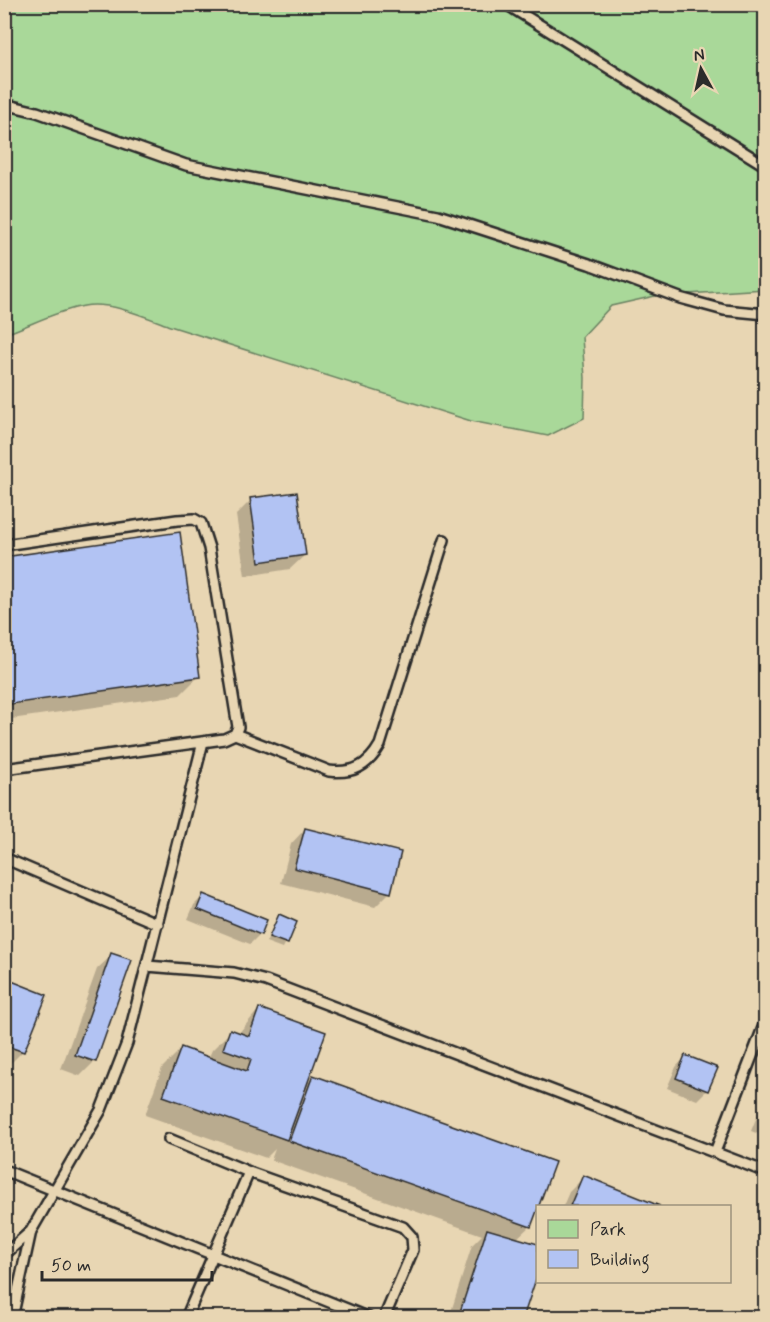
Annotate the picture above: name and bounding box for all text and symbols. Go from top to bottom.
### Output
north arrow [671,39,731,99]
text: N [692,44,706,67]
legend [536,1205,731,1283]
text: Park [590,1218,626,1242]
scale bar [42,1244,212,1282]
text: Building [590,1248,650,1274]
text: 50 m [51,1254,91,1278]

